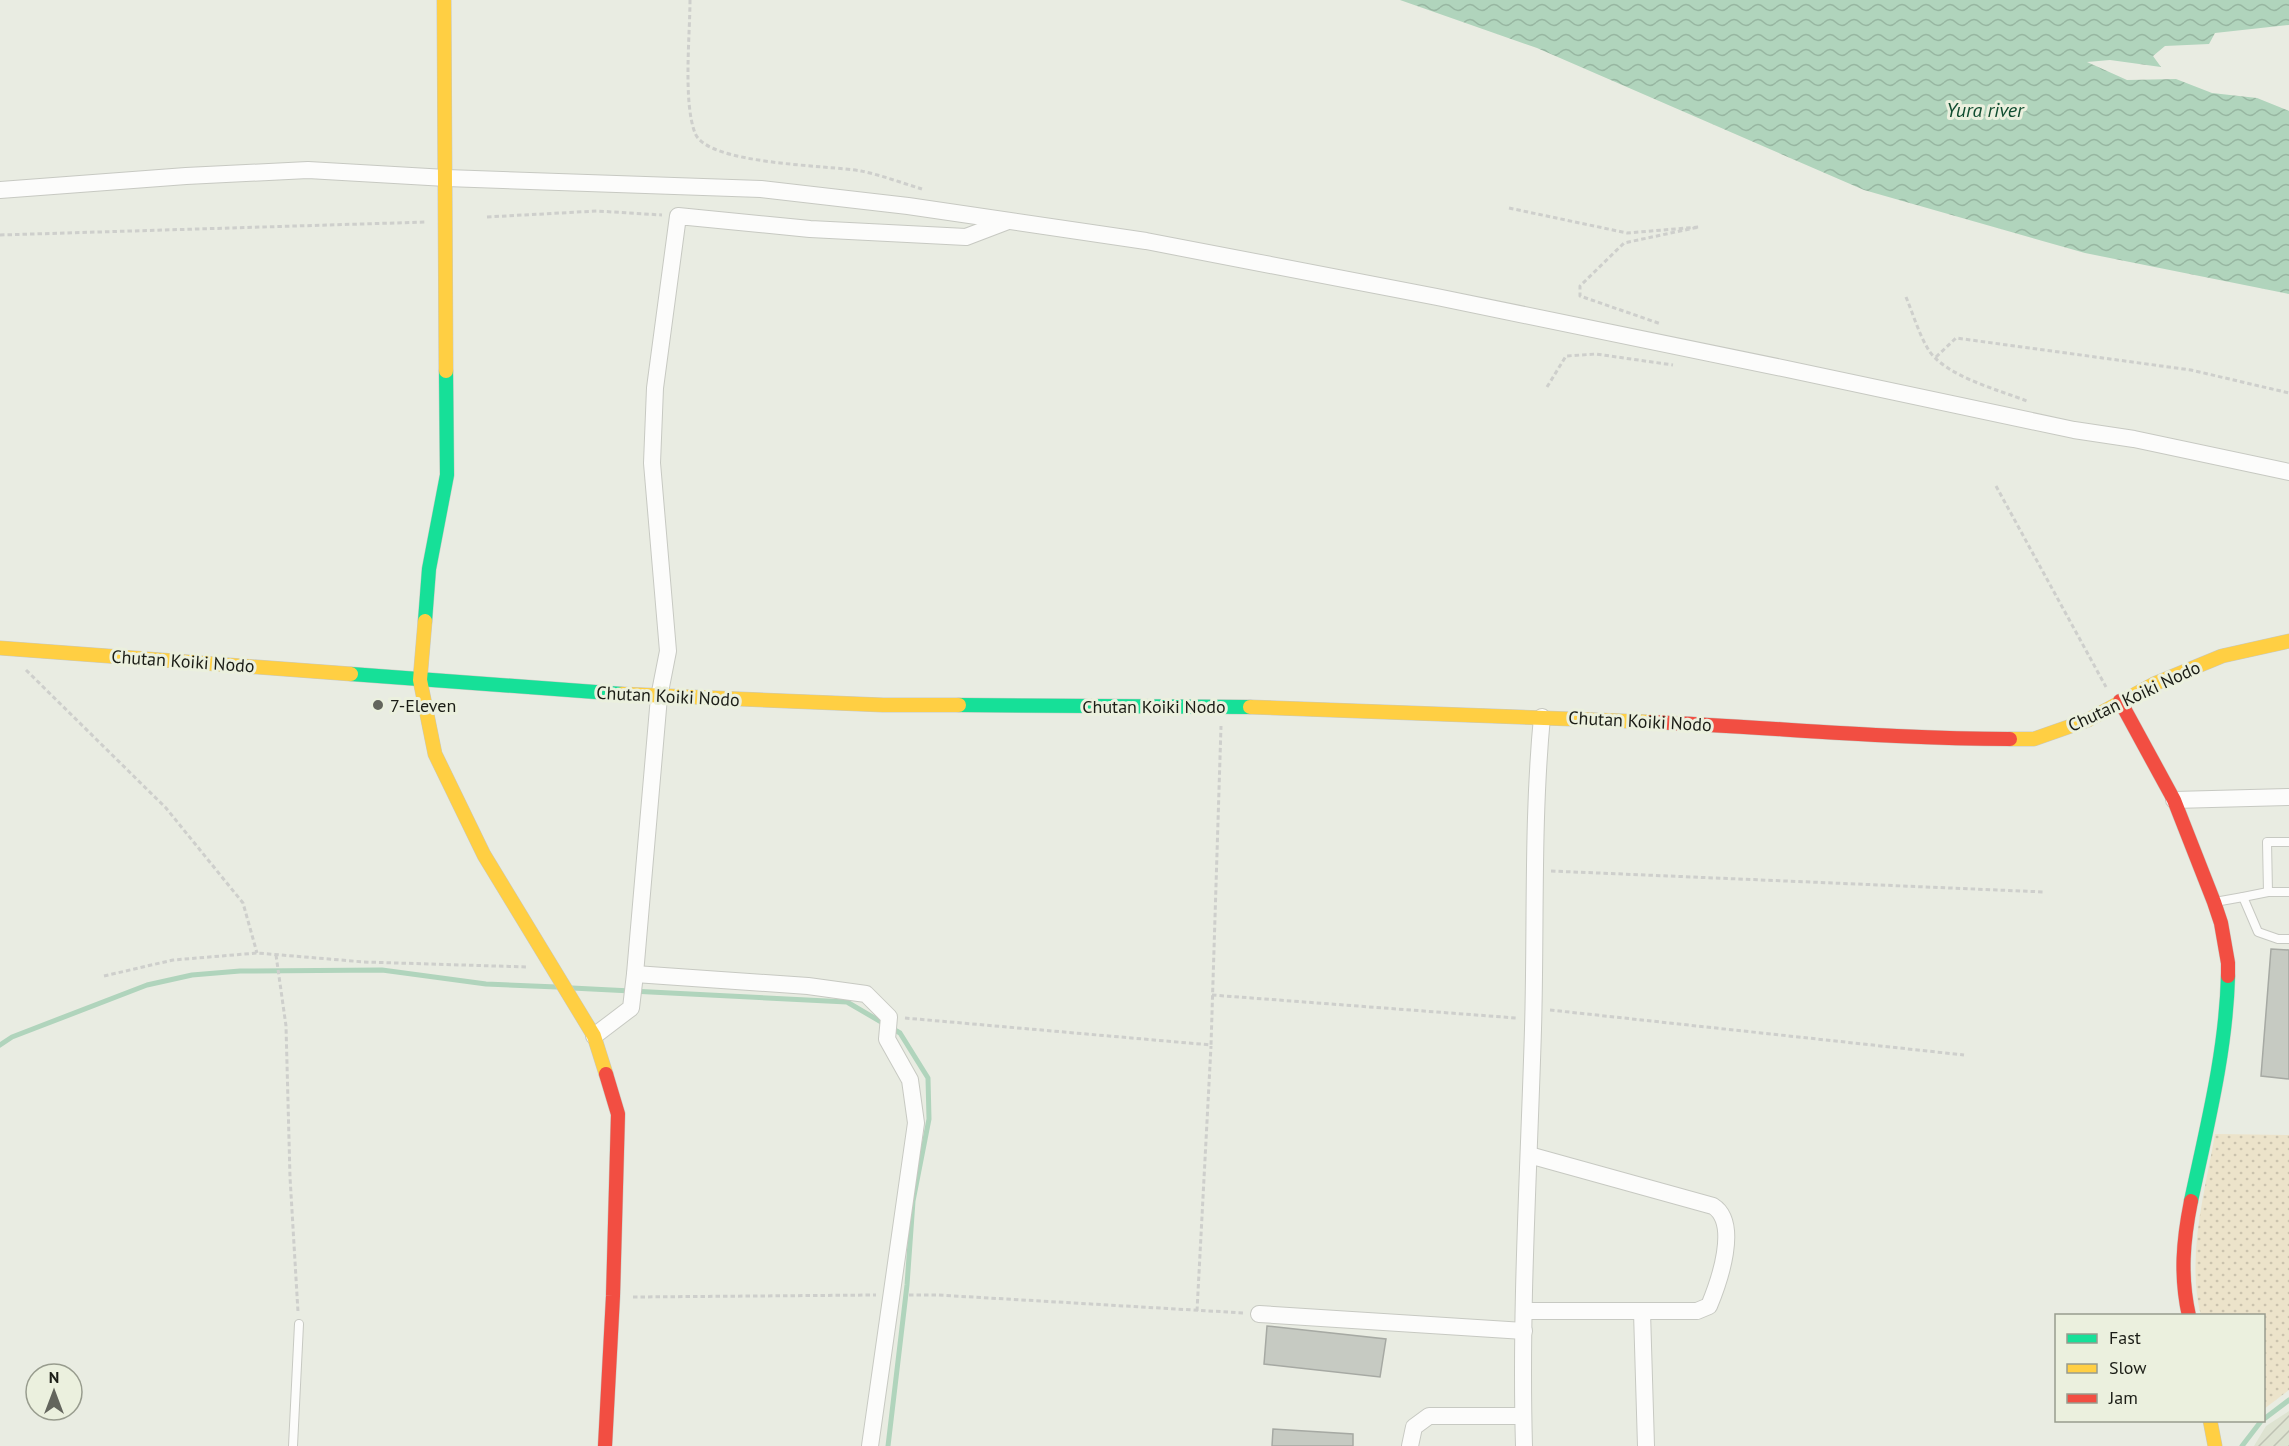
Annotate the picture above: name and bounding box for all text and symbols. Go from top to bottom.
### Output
water label: Yura river [1946,97,2025,123]
street label: Chutan Koiki Nodo [111,645,255,677]
street label: Chutan Koiki Nodo [2064,655,2204,737]
street label: Chutan Koiki Nodo [596,681,740,711]
place label: 7-Eleven [390,694,456,717]
street label: Chutan Koiki Nodo [1082,695,1226,718]
marker: 7-Eleven [371,698,385,712]
street label: Chutan Koiki Nodo [1568,706,1712,736]
legend [2055,1314,2265,1422]
text: Fast [2109,1326,2141,1349]
text: Slow [2109,1356,2147,1379]
north arrow [24,1362,84,1422]
text: N [49,1367,59,1387]
text: Jam [2108,1386,2138,1409]

